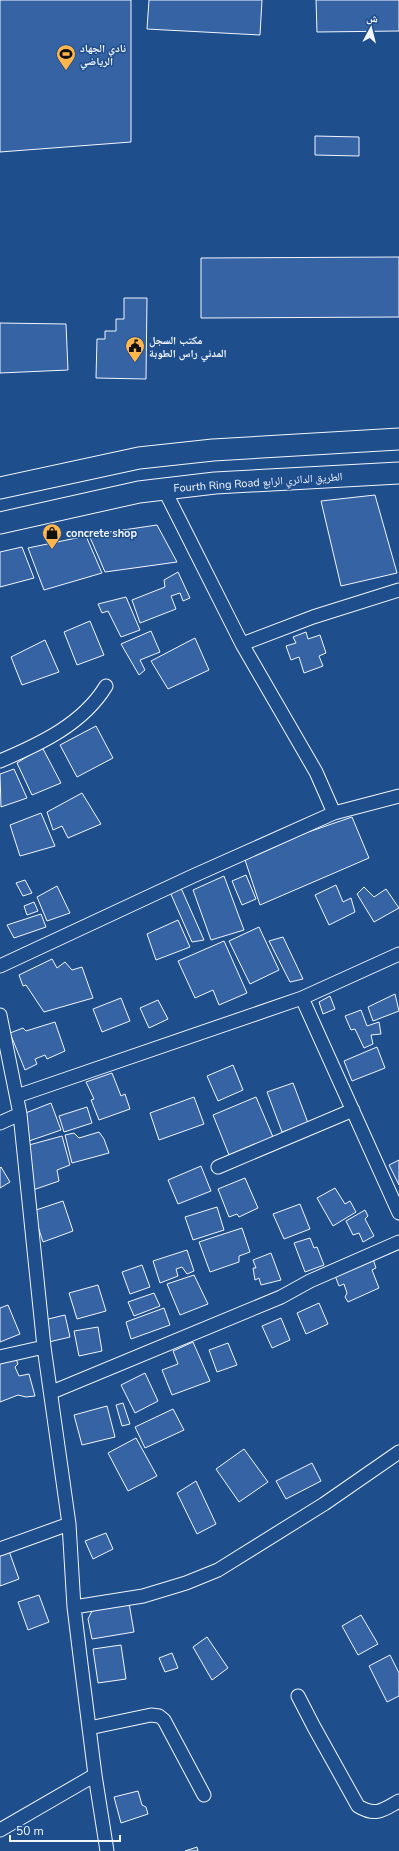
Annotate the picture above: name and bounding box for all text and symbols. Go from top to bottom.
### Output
north arrow [351,8,391,48]
text: ش [365,10,379,27]
place label: نادي الجهاد الرياضي [80,41,126,70]
sports icon: نادي الجهاد الرياضي [55,43,77,71]
place label: مكتب السجل المدني راس الطوبة [149,333,227,362]
public building icon: مكتب السجل المدني راس الطوبة [124,335,146,363]
street label: Fourth Ring Road الطريق الدائري الرابع [173,469,343,497]
shop icon: concrete shop [41,522,63,550]
place label: concrete shop [66,526,137,541]
scale bar [10,1817,120,1843]
text: 50 m [16,1823,44,1839]

